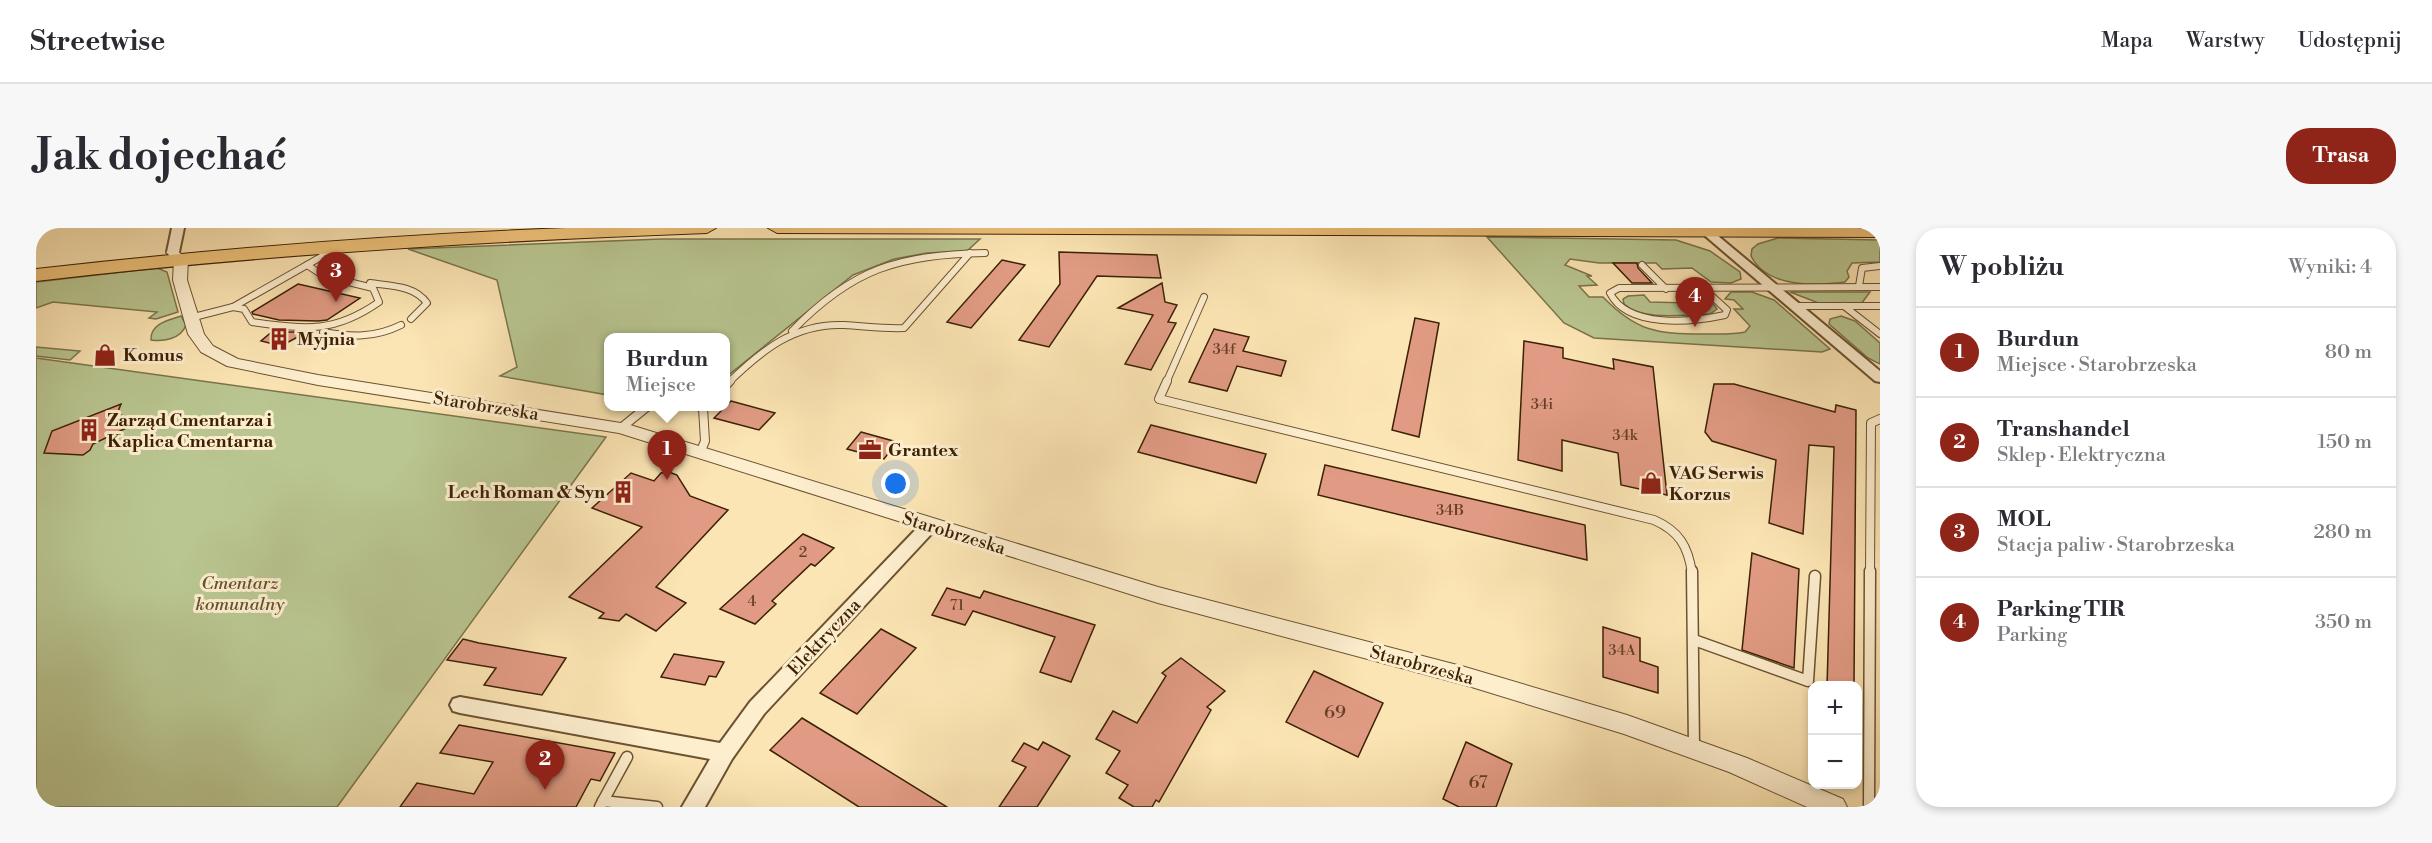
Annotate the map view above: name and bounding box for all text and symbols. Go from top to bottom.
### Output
text: Streetwise [30,24,165,59]
text: Mapa [2101,28,2153,54]
text: Warstwy [2186,28,2265,54]
text: Udostępnij [2298,28,2402,54]
button: Trasa [2286,128,2396,184]
text: Jak dojechać [36,130,287,183]
text: W pobliżu [1940,251,2064,283]
pin: 3 [316,253,356,302]
text: Wyniki: 4 [2288,255,2372,280]
pin: 4 [1676,278,1714,327]
building icon: Myjnia [266,326,292,352]
text: Burdun [1997,326,2079,353]
place label: Myjnia [297,328,355,351]
popup [604,333,730,411]
house number: 34f [1213,340,1236,359]
text: 1 [1955,340,1964,365]
text: 80 m [2325,340,2372,365]
shop icon: Komus [92,342,118,368]
place label: Komus [123,344,183,367]
text: Burdun [626,346,708,373]
text: Miejsce · Starobrzeska [1997,353,2197,378]
text: Miejsce [626,373,696,398]
street label: Starobrzeska [432,387,541,426]
house number: 34i [1531,395,1553,414]
place label: Zarząd Cmentarza i Kaplica Cmentarna [107,409,273,453]
text: Transhandel [1997,416,2130,443]
building icon: Zarząd Cmentarza i Kaplica Cmentarna [76,417,102,443]
house number: 34k [1612,426,1639,445]
pin: 1 [648,430,686,480]
text: 2 [1953,430,1966,455]
text: 150 m [2317,430,2372,455]
office icon: Grantex [857,437,883,463]
place label: Grantex [888,439,959,462]
text: Sklep · Elektryczna [1997,443,2166,468]
place label: VAG Serwis Korzus [1668,462,1764,506]
your location [881,469,910,498]
shop icon: VAG Serwis Korzus [1638,470,1664,496]
building icon: Lech Roman & Syn [610,479,636,505]
place label: Lech Roman & Syn [448,481,605,504]
house number: 34B [1436,501,1464,520]
text: MOL [1997,506,2050,533]
street label: Starobrzeska [900,507,1009,560]
text: 3 [1953,520,1966,545]
text: 280 m [2313,520,2372,545]
text: Stacja paliw · Starobrzeska [1997,533,2235,558]
house number: 2 [799,543,807,562]
park label: Cmentarz komunalny [196,572,285,616]
house number: 4 [748,592,757,611]
street label: Elektryczna [783,593,866,681]
house number: 71 [950,596,965,615]
text: Parking TIR [1997,596,2125,623]
text: 4 [1953,610,1966,635]
text: 350 m [2315,610,2372,635]
text: Parking [1997,623,2067,648]
street label: Starobrzeska [1367,641,1477,691]
house number: 34A [1608,641,1637,660]
map controls [1808,681,1862,789]
button: + [1808,681,1862,735]
house number: 69 [1324,701,1346,724]
button: − [1808,735,1862,789]
pin: 2 [526,740,564,790]
house number: 67 [1468,771,1488,794]

